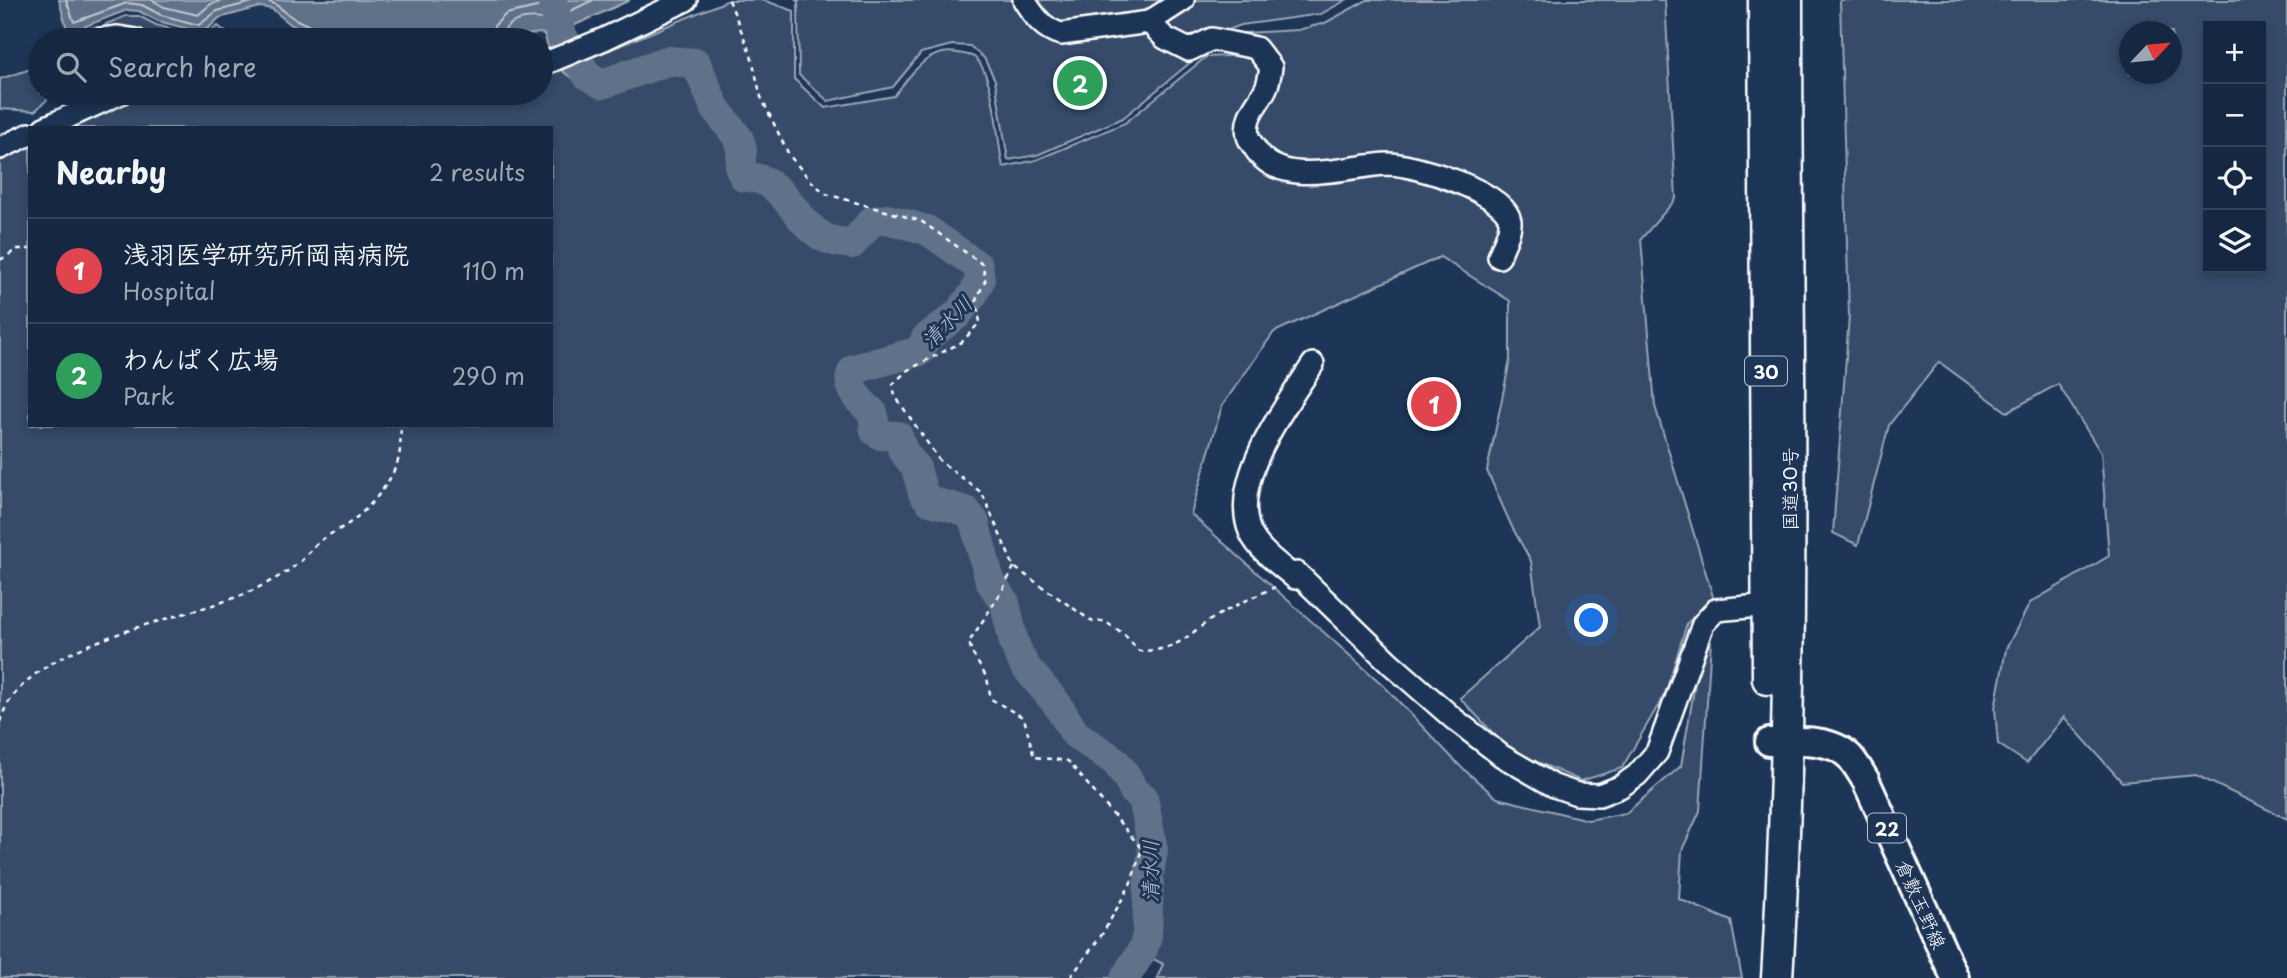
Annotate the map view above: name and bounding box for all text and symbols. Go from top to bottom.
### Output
north arrow [2119,21,2182,84]
map controls [2203,21,2266,273]
button: + [2203,21,2266,84]
search box [28,28,553,105]
text: Search here [108,47,257,86]
icon: search [52,48,90,86]
pin: 2 [1057,57,1103,109]
button: − [2203,84,2266,147]
button: locate [2203,147,2266,210]
text: Nearby [56,149,166,194]
text: 2 results [429,154,525,189]
button: layers [2203,210,2266,273]
text: 浅羽医学研究所岡南病院 [123,234,409,273]
text: 1 [74,253,85,288]
text: 110 m [463,253,525,288]
text: Hospital [123,273,215,308]
water label: 清水川 [913,287,979,355]
text: わんぱく広場 [123,339,279,378]
road number: 30 [1745,356,1787,386]
text: 2 [71,358,87,393]
text: 290 m [452,358,525,393]
text: Park [123,378,174,413]
pin: 1 [1411,378,1457,430]
street label: 国道30号 [1775,447,1803,531]
your location [1574,603,1608,637]
road number: 22 [1868,814,1906,842]
water label: 清水川 [1133,840,1165,903]
street label: 倉敷玉野線 [1890,855,1954,953]

